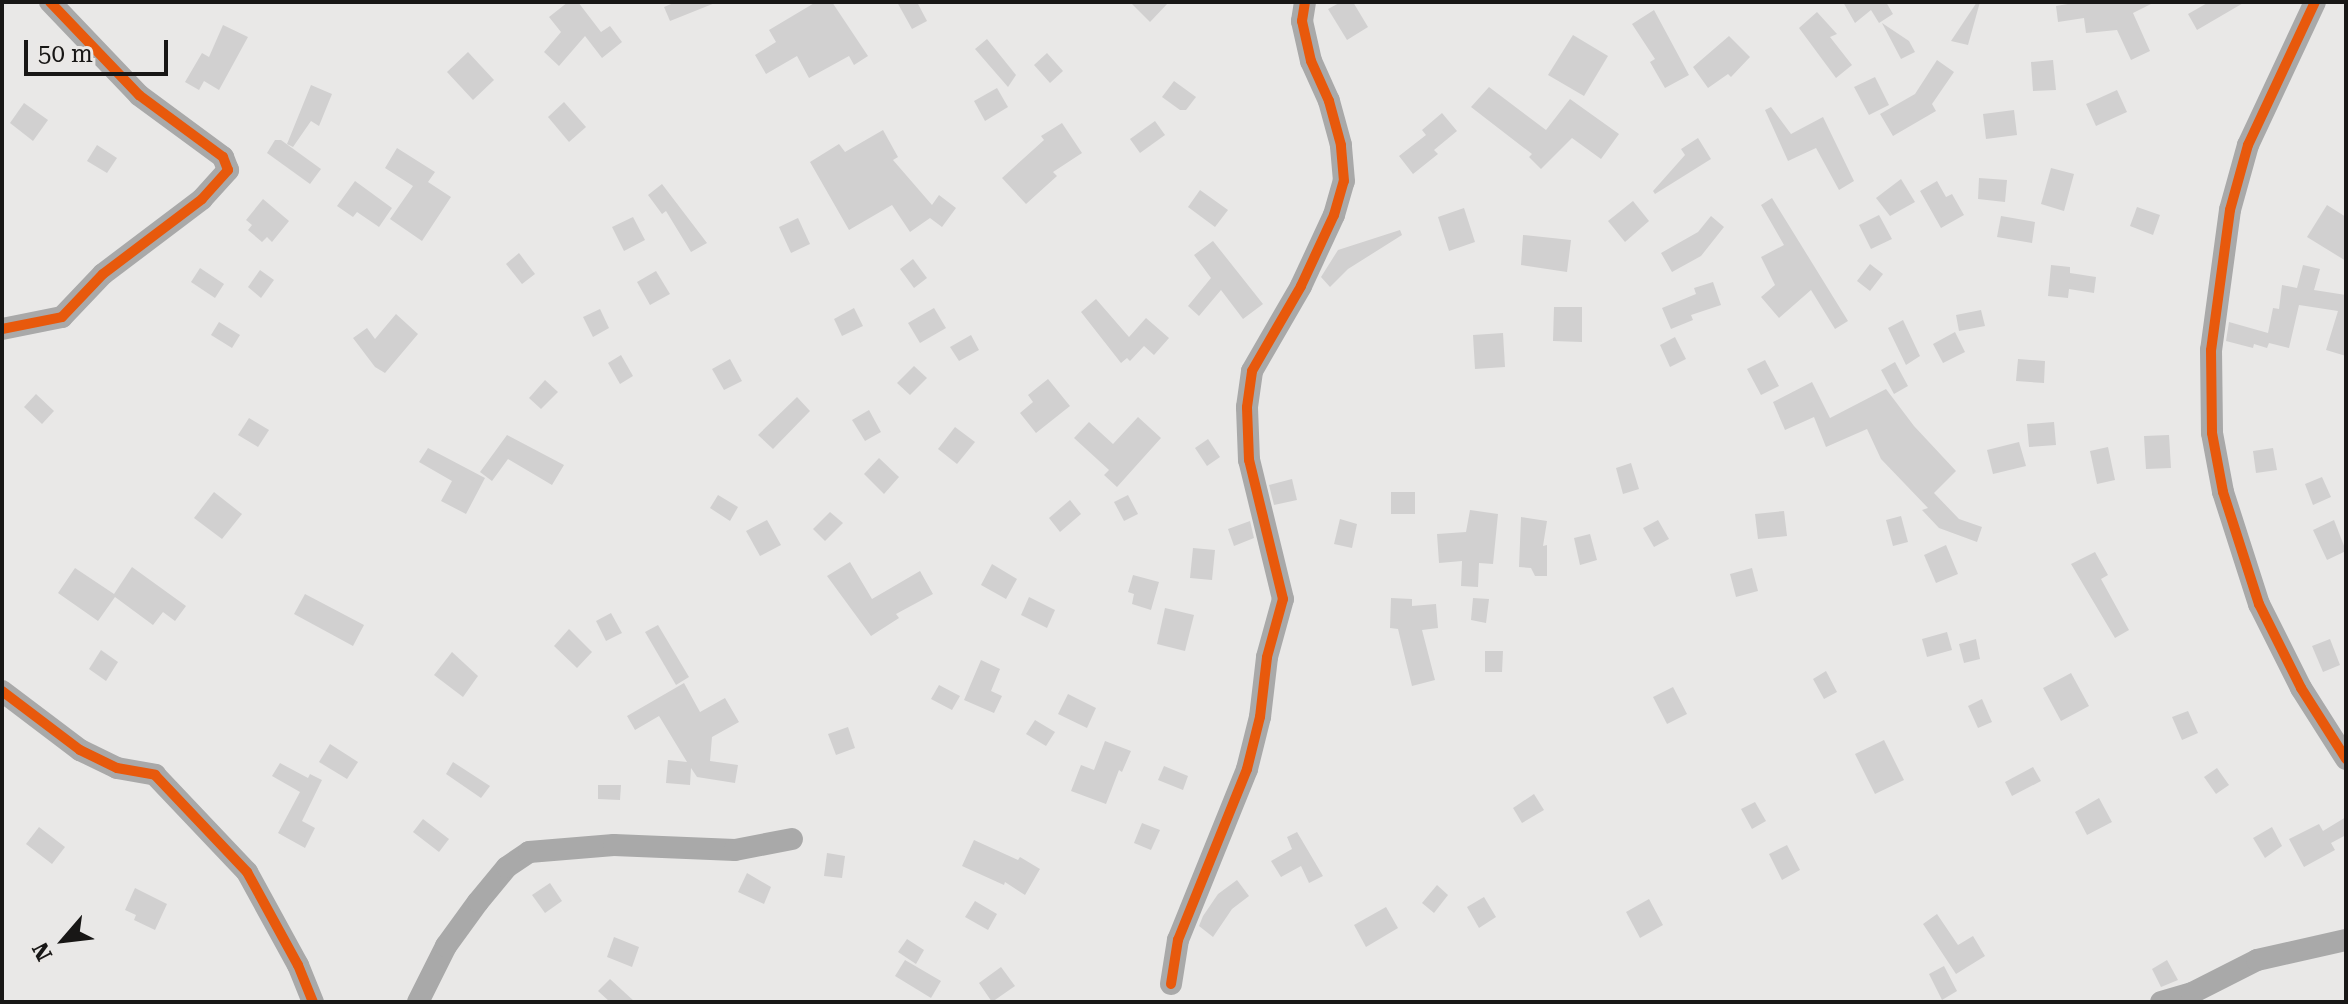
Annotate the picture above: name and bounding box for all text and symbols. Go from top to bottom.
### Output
scale bar [28,24,172,74]
text: 50 m [38,40,93,68]
north arrow [24,900,104,980]
text: N [27,938,57,965]

